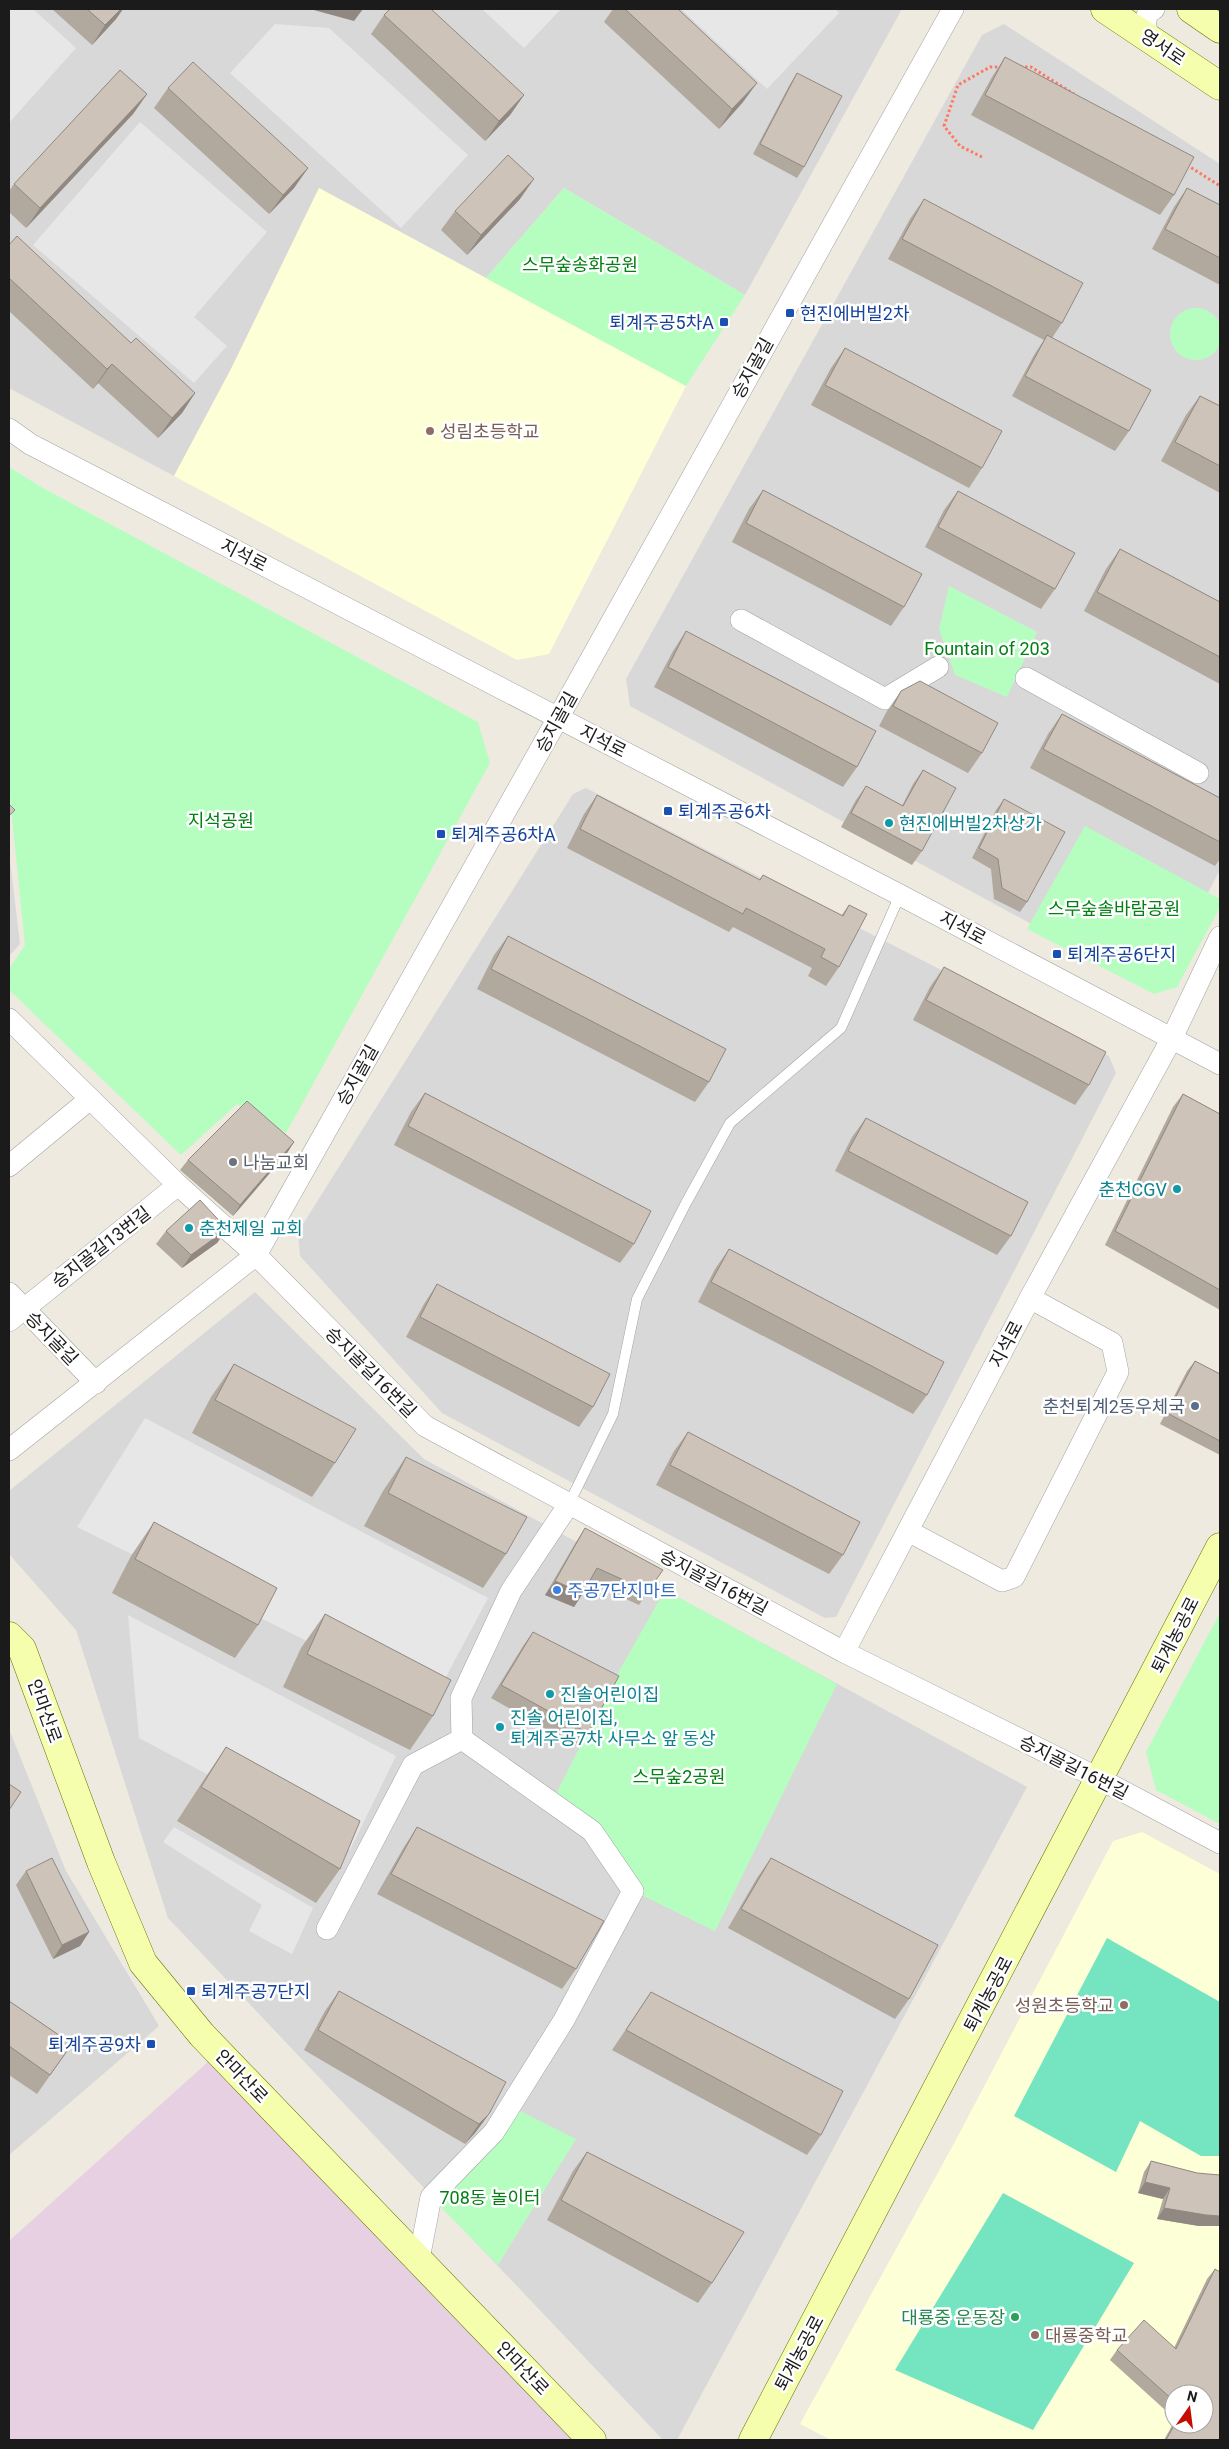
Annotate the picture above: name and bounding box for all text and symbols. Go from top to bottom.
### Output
street label: 영서로 [1137,24,1189,70]
park label: 스무숲송화공원 [522,254,638,275]
place label: 현진에버빌2차 [800,303,910,324]
marker: 현진에버빌2차 [784,307,796,319]
place label: 퇴계주공5차A [609,312,714,333]
marker: 퇴계주공5차A [718,316,730,328]
street label: 승지골길 [727,334,777,402]
place label: 성림초등학교 [440,421,539,442]
marker: 성림초등학교 [424,425,436,437]
street label: 지석로 [217,534,271,576]
park label: Fountain of 203 [924,638,1050,659]
street label: 승지골길 [531,688,581,756]
street label: 지석로 [576,720,630,762]
place label: 퇴계주공6차 [678,801,771,822]
marker: 퇴계주공6차 [662,805,674,817]
park label: 지석공원 [188,810,254,831]
place label: 현진에버빌2차상가 [899,813,1042,834]
marker: 현진에버빌2차상가 [883,817,895,829]
place label: 퇴계주공6차A [451,824,556,845]
marker: 퇴계주공6차A [435,828,447,840]
park label: 스무숲솔바람공원 [1048,898,1180,919]
street label: 지석로 [936,907,990,949]
place label: 퇴계주공6단지 [1067,944,1176,965]
marker: 퇴계주공6단지 [1051,948,1063,960]
street label: 승지골길 [332,1041,382,1109]
place label: 나눔교회 [243,1152,309,1173]
marker: 나눔교회 [227,1156,239,1168]
place label: 춘천CGV [1098,1179,1168,1200]
marker: 춘천CGV [1171,1183,1183,1195]
street label: 승지골길13번길 [47,1202,155,1292]
place label: 춘천제일 교회 [199,1218,303,1239]
marker: 춘천제일 교회 [183,1222,195,1234]
street label: 승지골길 [21,1307,83,1369]
street label: 지석로 [985,1317,1027,1371]
street label: 승지골길16번길 [321,1322,421,1422]
place label: 춘천퇴계2동우체국 [1042,1396,1185,1417]
marker: 춘천퇴계2동우체국 [1189,1400,1201,1412]
street label: 승지골길16번길 [656,1545,772,1619]
place label: 주공7단지마트 [567,1580,676,1601]
marker: 주공7단지마트 [551,1584,563,1596]
street label: 퇴계농공로 [1147,1593,1203,1677]
street label: 안마산로 [24,1676,66,1746]
place label: 진솔어린이집 [560,1684,659,1705]
marker: 진솔어린이집 [544,1688,556,1700]
place label: 진솔 어린이집, 퇴계주공7차 사무소 앞 동상 [510,1707,716,1749]
marker: 진솔 어린이집, 퇴계주공7차 사무소 앞 동상 [494,1721,506,1733]
street label: 승지골길16번길 [1016,1730,1132,1804]
park label: 스무숲2공원 [633,1766,725,1787]
street label: 퇴계농공로 [959,1953,1017,2035]
place label: 퇴계주공7단지 [201,1981,310,2002]
marker: 퇴계주공7단지 [185,1985,197,1997]
place label: 성원초등학교 [1015,1995,1114,2016]
marker: 성원초등학교 [1118,1999,1130,2011]
place label: 퇴계주공9차 [48,2034,141,2055]
marker: 퇴계주공9차 [145,2038,157,2050]
street label: 안마산로 [211,2045,273,2107]
park label: 708동 놀이터 [439,2187,541,2208]
place label: 대룡중 운동장 [901,2307,1005,2328]
marker: 대룡중 운동장 [1009,2311,1021,2323]
street label: 퇴계농공로 [770,2312,828,2394]
place label: 대룡중학교 [1045,2325,1128,2346]
marker: 대룡중학교 [1029,2329,1041,2341]
street label: 안마산로 [492,2337,554,2399]
north arrow [1164,2384,1214,2434]
text: N [1185,2387,1199,2405]

